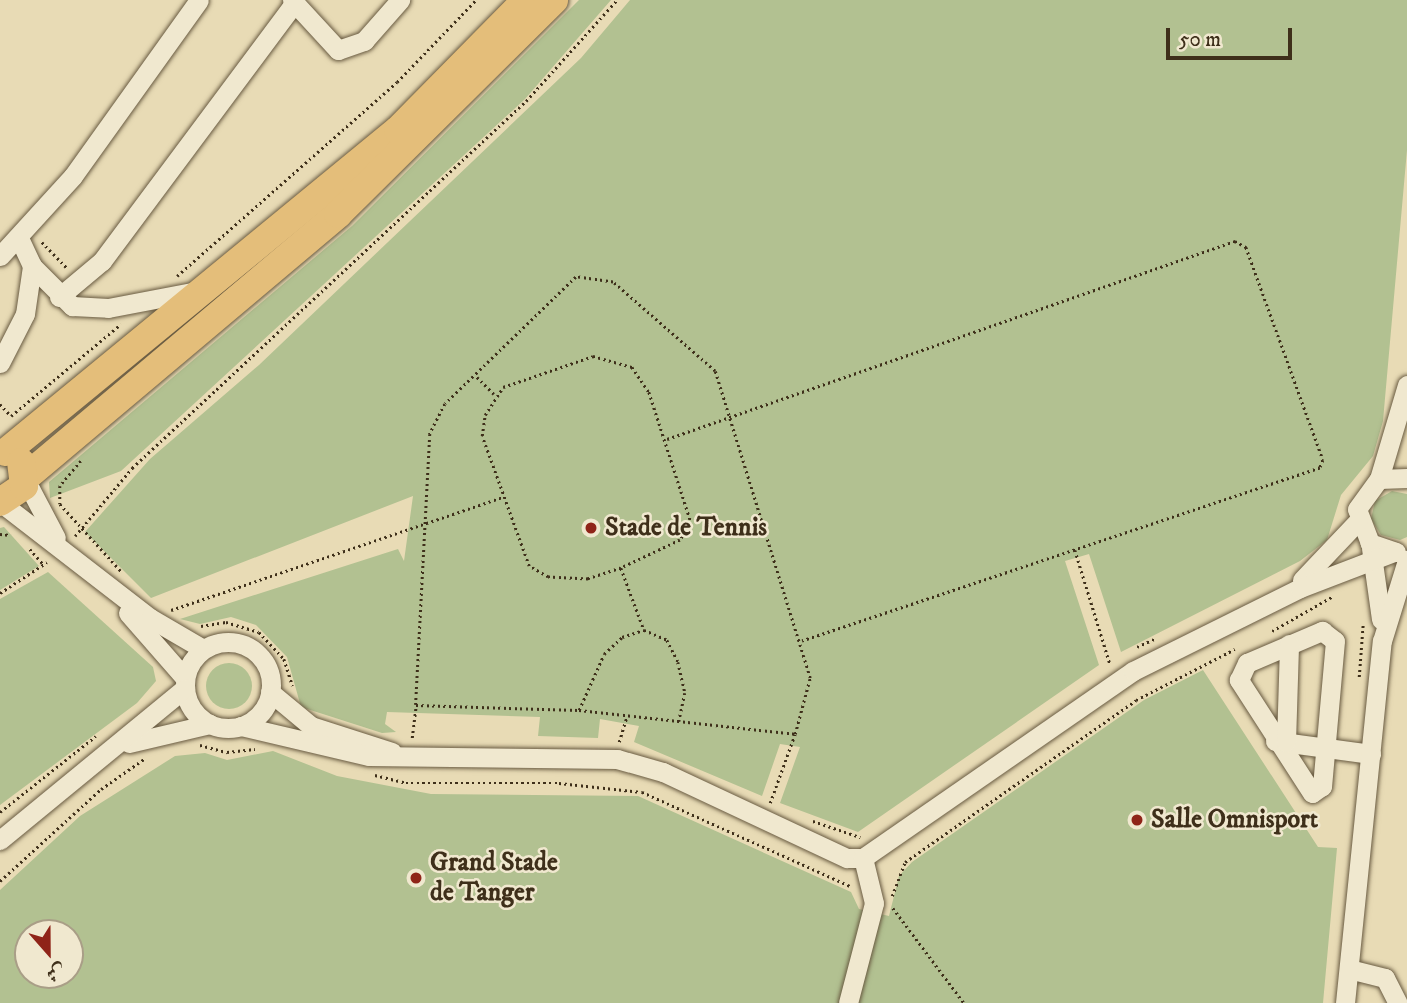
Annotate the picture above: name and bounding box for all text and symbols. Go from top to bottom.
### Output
scale bar [1169,14,1295,58]
text: 50 m [1179,27,1221,53]
place label: Stade de Tennis [605,512,767,544]
marker: Stade de Tennis [583,520,599,536]
place label: Salle Omnisport [1151,804,1318,836]
marker: Salle Omnisport [1129,812,1145,828]
place label: Grand Stade de Tanger [430,847,558,908]
marker: Grand Stade de Tanger [408,870,424,886]
north arrow [14,919,84,989]
text: ش [43,958,69,986]

